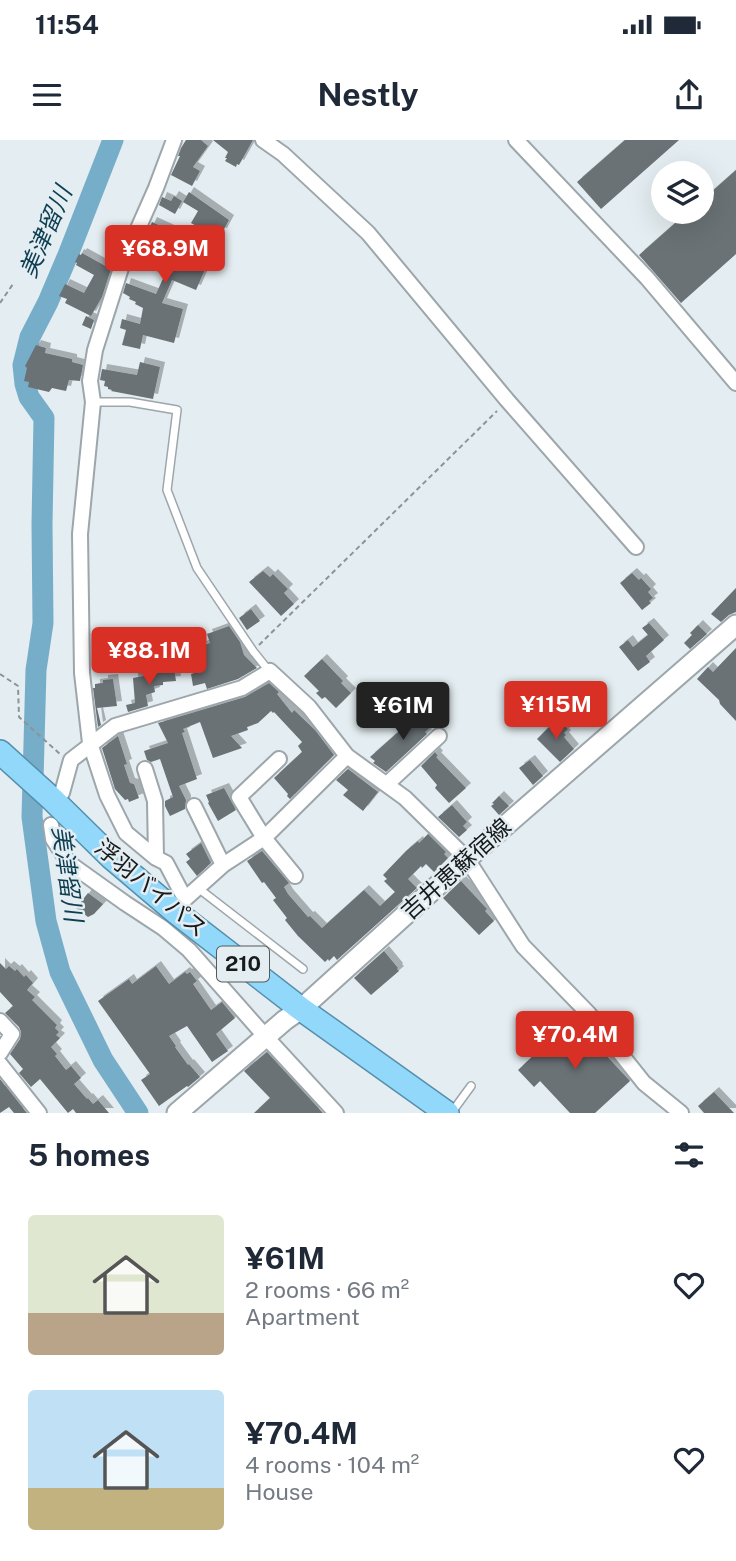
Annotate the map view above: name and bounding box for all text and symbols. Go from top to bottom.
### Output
text: 11:54 [35,9,99,40]
icon: menu [28,76,66,114]
text: Nestly [318,76,418,113]
icon: share [670,76,708,114]
map controls [651,161,714,224]
button: layers [651,161,714,224]
water label: 美津留川 [13,179,78,281]
pin: ¥68.9M [108,226,222,285]
text: ¥68.9M [121,234,209,261]
pin: ¥88.1M [92,628,206,687]
text: ¥88.1M [107,636,191,663]
pin: ¥61M [362,682,444,742]
pin: ¥115M [507,682,605,741]
text: ¥115M [520,690,592,717]
text: ¥61M [372,691,434,718]
street label: 吉井恵蘇宿線 [395,812,516,925]
water label: 美津留川 [47,824,89,926]
street label: 浮羽バイパス [90,833,213,942]
road number: 210 [217,946,269,982]
pin: ¥70.4M [518,1012,632,1071]
text: ¥70.4M [532,1020,618,1047]
icon: filters [670,1136,708,1174]
text: 5 homes [28,1137,150,1173]
text: ¥61M [245,1240,325,1276]
icon: home [84,1243,168,1327]
icon: heart [670,1266,708,1304]
text: 2 rooms · 66 m² [245,1276,409,1303]
text: Apartment [245,1303,360,1330]
text: ¥70.4M [245,1415,358,1451]
icon: home [84,1418,168,1502]
icon: heart [670,1441,708,1479]
text: 4 rooms · 104 m² [245,1451,419,1478]
text: House [245,1478,313,1505]

